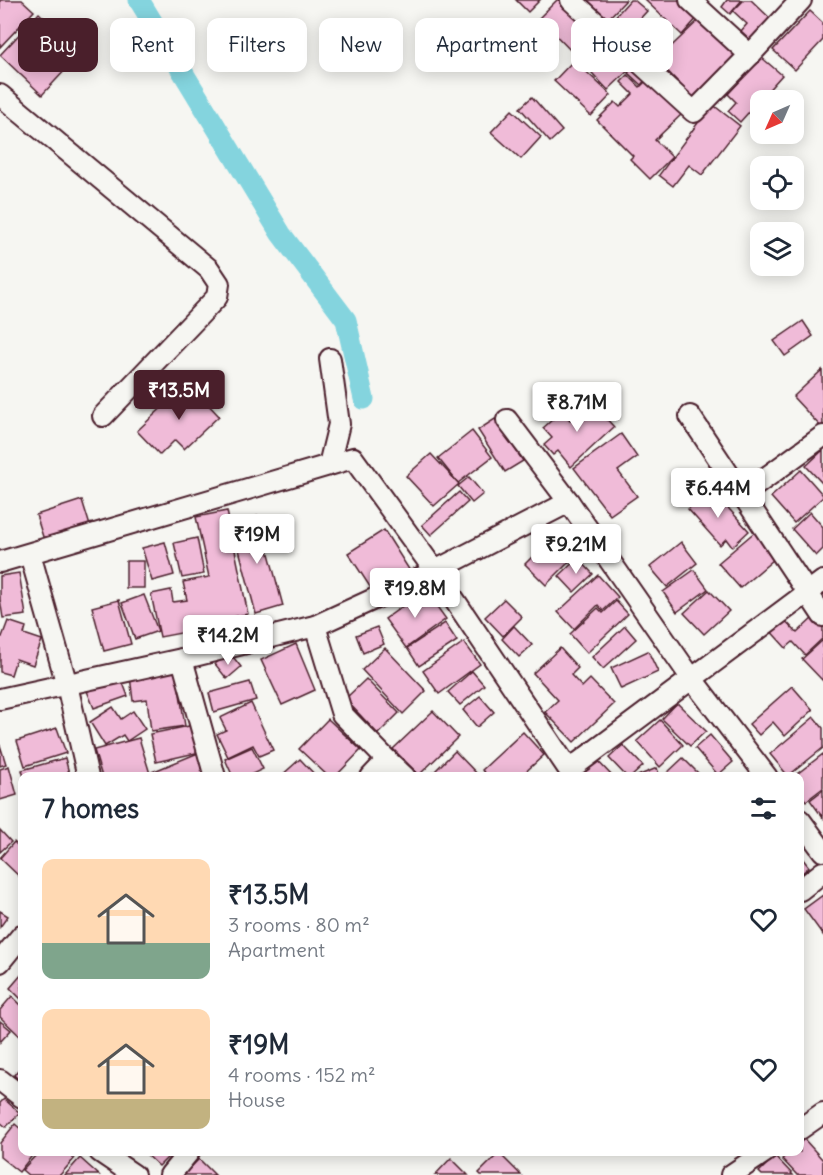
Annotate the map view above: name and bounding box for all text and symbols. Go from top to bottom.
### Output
chip: Buy [18,18,98,72]
chip: Rent [110,18,195,72]
chip: Filters [207,18,307,72]
chip: New [319,18,403,72]
chip: Apartment [415,18,559,72]
chip: House [571,18,673,72]
north arrow [750,90,804,144]
map controls [750,90,804,276]
button: locate [750,156,804,210]
button: layers [750,222,804,276]
pin: ₹13.5M [130,370,228,421]
text: ₹13.5M [148,377,210,402]
pin: ₹8.71M [528,382,626,433]
text: ₹8.71M [546,389,608,414]
pin: ₹6.44M [669,468,767,519]
text: ₹6.44M [685,475,751,500]
pin: ₹19M [221,514,293,565]
text: ₹19M [233,521,281,546]
pin: ₹9.21M [527,524,625,575]
text: ₹9.21M [545,531,607,556]
pin: ₹19.8M [366,568,464,619]
text: ₹19.8M [384,575,446,600]
pin: ₹14.2M [179,615,277,666]
text: ₹14.2M [197,622,259,647]
text: 7 homes [42,792,139,825]
icon: filters [747,792,780,825]
text: ₹13.5M [228,878,309,911]
icon: home [90,883,162,955]
icon: heart [747,903,780,936]
text: 3 rooms · 80 m² [228,912,370,937]
text: Apartment [228,937,325,962]
text: ₹19M [228,1028,289,1061]
icon: home [90,1033,162,1105]
icon: heart [747,1053,780,1086]
text: 4 rooms · 152 m² [228,1062,376,1087]
text: House [228,1087,285,1112]

